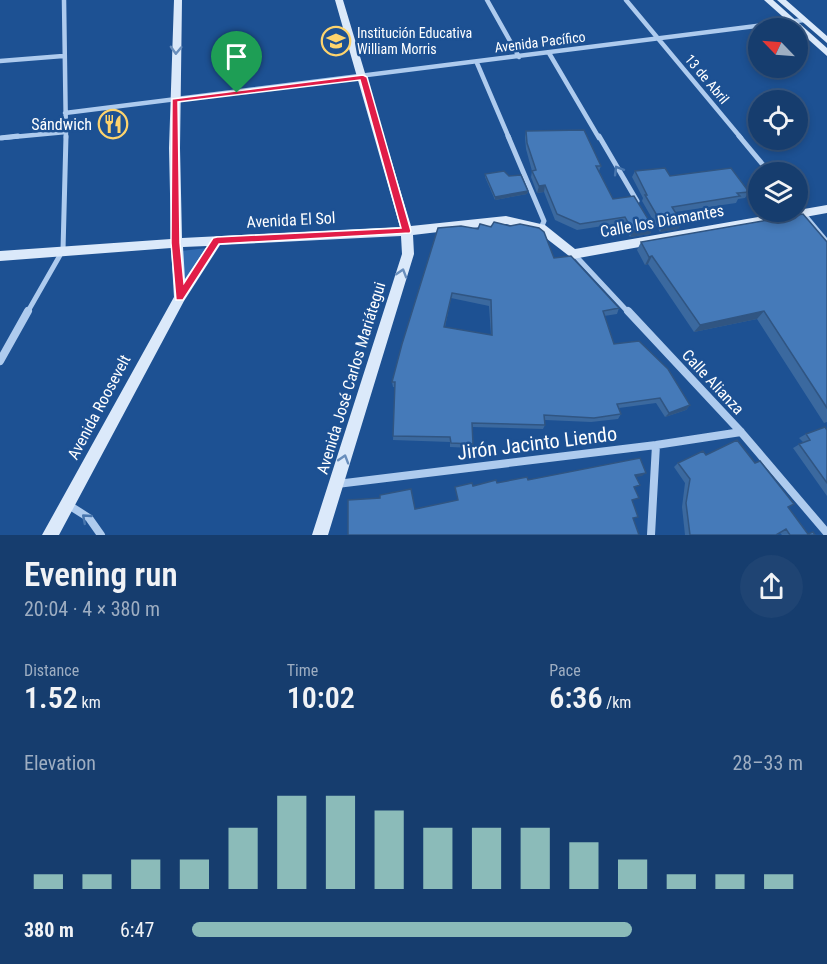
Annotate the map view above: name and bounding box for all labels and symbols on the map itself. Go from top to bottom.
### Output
north arrow [748,18,808,78]
school or university icon: Institución Educativa William Morris [320,25,352,57]
place label: Institución Educativa William Morris [357,25,472,57]
street label: Avenida Pacífico [494,28,586,56]
pin [211,31,262,93]
one-way arrow [170,46,182,55]
street label: 13 de Abril [682,51,732,107]
restaurant icon: Sándwich [97,108,129,140]
place label: Sándwich [31,115,92,134]
one-way arrow [614,166,625,176]
street label: Calle los Diamantes [599,201,725,241]
street label: Avenida El Sol [246,208,336,232]
one-way arrow [395,268,407,279]
street label: Avenida José Carlos Mariátegui [313,280,389,476]
street label: Calle Alianza [678,346,748,418]
street label: Avenida Roosevelt [63,351,135,463]
street label: Jirón Jacinto Liendo [456,421,618,465]
one-way arrow [337,454,349,465]
one-way arrow [82,514,93,525]

